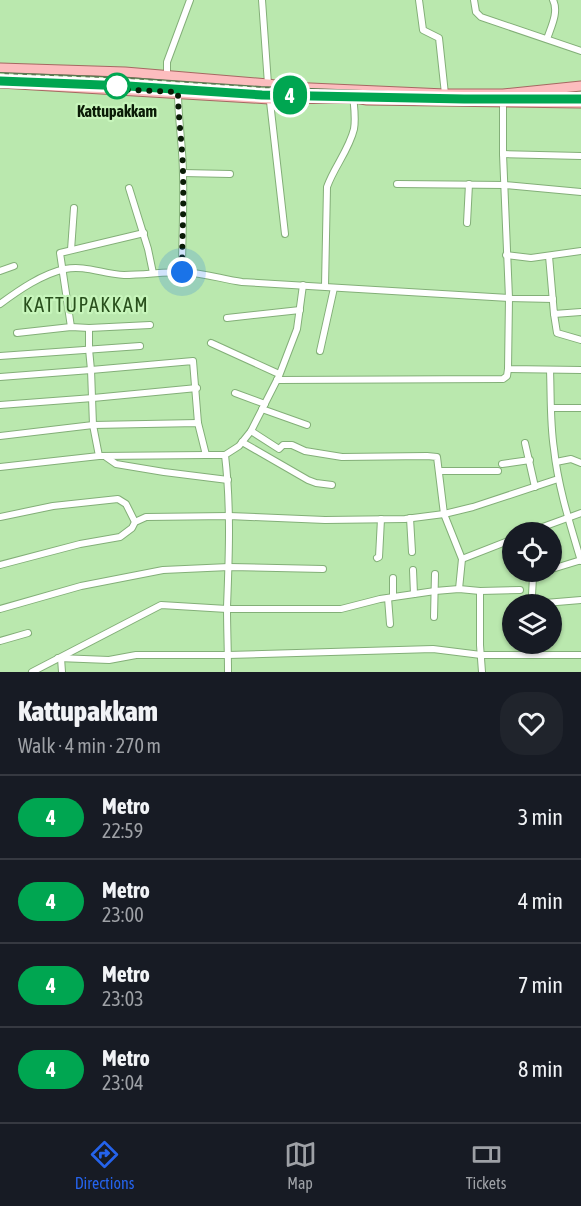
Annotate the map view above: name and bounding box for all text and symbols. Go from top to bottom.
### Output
marker: Kattupakkam [104,73,130,99]
line badge: 4 [270,76,310,115]
text: 4 [285,83,295,107]
place label: Kattupakkam [77,102,157,120]
your location [167,257,197,287]
district label: KATTUPAKKAM [23,293,149,316]
map controls [502,522,562,654]
button: locate [502,522,562,582]
button: layers [502,594,562,654]
button: heart [500,692,563,755]
text: Kattupakkam [18,695,158,727]
text: Walk · 4 min · 270 m [18,734,161,757]
text: Metro [102,793,150,819]
text: 3 min [518,804,563,830]
text: 4 [46,805,56,829]
text: 22:59 [102,819,143,842]
text: Metro [102,877,150,903]
text: 4 min [518,888,563,914]
text: 4 [46,889,56,913]
text: 23:00 [102,903,144,926]
text: Metro [102,961,150,987]
text: 7 min [518,972,563,998]
text: 4 [46,973,56,997]
text: 23:03 [102,987,144,1010]
text: Metro [102,1045,150,1071]
text: 8 min [518,1056,563,1082]
text: 4 [46,1057,56,1081]
text: 23:04 [102,1071,144,1094]
tab: Directions [75,1138,134,1192]
tab: Map [284,1138,317,1192]
tab: Tickets [466,1138,506,1192]

